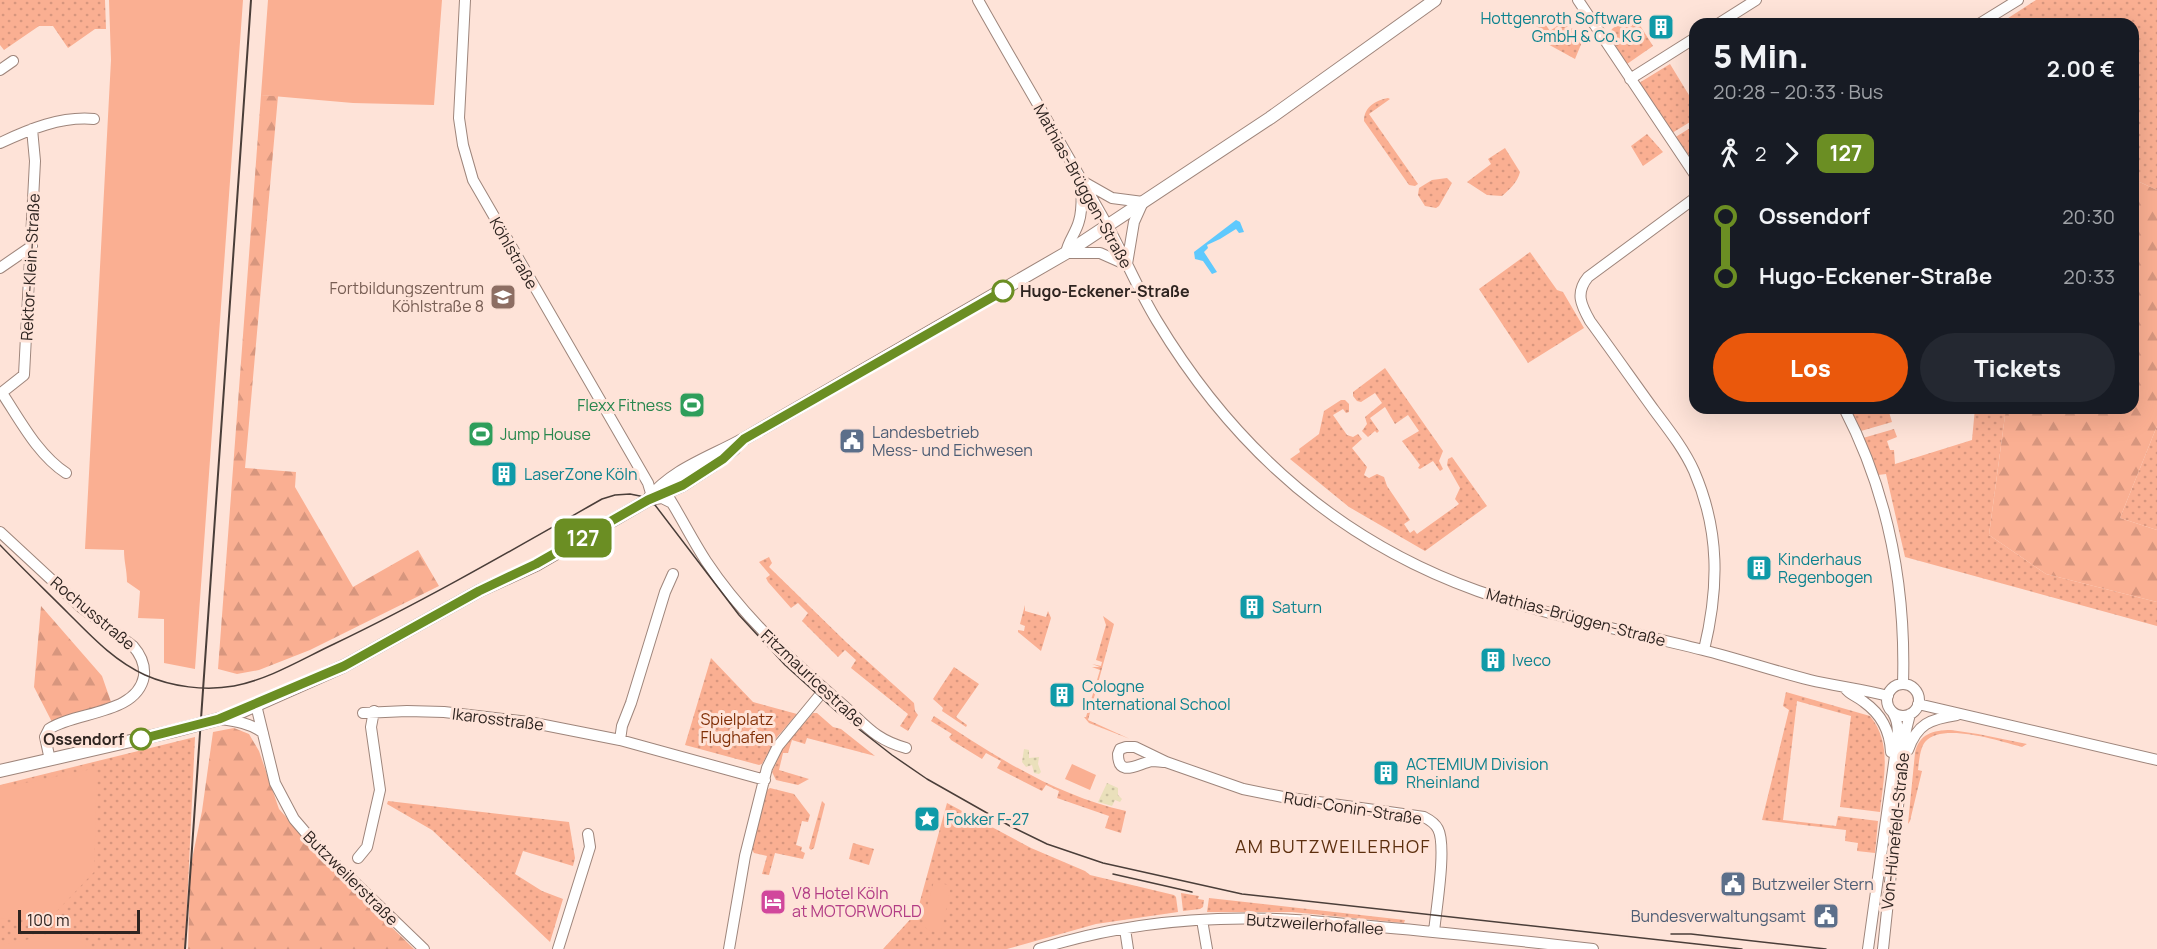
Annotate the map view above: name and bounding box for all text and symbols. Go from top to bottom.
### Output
place label: Hottgenroth Software GmbH & Co. KG [1480,7,1642,47]
building icon: Hottgenroth Software GmbH & Co. KG [1646,12,1676,42]
text: 5 Min. [1713,33,1809,78]
text: 2.00 € [2047,54,2115,84]
text: 20:28 – 20:33 · Bus [1713,78,1883,105]
street label: Mathias-Brüggen-Straße [1029,100,1137,272]
icon: walk [1713,137,1746,170]
icon: forward [1775,137,1808,170]
text: 127 [1829,139,1862,167]
text: 2 [1755,140,1766,167]
street label: Rektor-Klein-Straße [15,193,45,341]
text: Ossendorf [1759,201,1870,231]
text: 20:30 [2062,203,2115,230]
street label: Köhlstraße [485,213,543,293]
text: Hugo-Eckener-Straße [1759,261,1992,291]
text: 20:33 [2063,263,2115,290]
place label: Fortbildungszentrum Köhlstraße 8 [330,277,484,317]
marker: Hugo-Eckener-Straße [992,280,1014,302]
place label: Hugo-Eckener-Straße [1020,280,1190,302]
school or university icon: Fortbildungszentrum Köhlstraße 8 [488,282,518,312]
button: Los [1713,333,1908,402]
button: Tickets [1920,333,2115,402]
sports icon: Flexx Fitness [677,390,707,420]
place label: Flexx Fitness [577,394,672,416]
sports icon: Jump House [466,419,496,449]
place label: Landesbetrieb Mess- und Eichwesen [872,421,1033,461]
place label: Jump House [500,423,591,445]
public building icon: Landesbetrieb Mess- und Eichwesen [837,426,867,456]
building icon: LaserZone Köln [489,459,519,489]
place label: LaserZone Köln [524,463,637,485]
line badge: 127 [548,518,618,558]
text: 127 [567,524,599,552]
place label: Kinderhaus Regenbogen [1778,548,1873,588]
building icon: Kinderhaus Regenbogen [1744,553,1774,583]
street label: Rochusstraße [46,571,140,655]
street label: Mathias-Brüggen-Straße [1484,582,1668,652]
building icon: Saturn [1237,592,1267,622]
place label: Saturn [1272,596,1322,618]
street label: Fitzmauricestraße [756,624,870,732]
building icon: Iveco [1478,645,1508,675]
place label: Iveco [1512,649,1551,671]
place label: Cologne International School [1082,675,1231,715]
building icon: Cologne International School [1047,680,1077,710]
street label: Ikarosstraße [451,702,545,736]
park label: Spielplatz Flughafen [700,708,774,748]
place label: Ossendorf [43,728,124,750]
marker: Ossendorf [130,728,152,750]
street label: Von-Hünefeld-Straße [1876,751,1914,911]
place label: ACTEMIUM Division Rheinland [1406,753,1548,793]
building icon: ACTEMIUM Division Rheinland [1371,758,1401,788]
street label: Rudi-Conin-Straße [1282,786,1424,830]
place icon: Fokker F-27 [912,804,942,834]
place label: Fokker F-27 [946,808,1029,830]
street label: Butzweilerstraße [299,826,403,930]
district label: AM BUTZWEILERHOF [1235,834,1431,858]
public building icon: Butzweiler Stern [1718,869,1748,899]
place label: Butzweiler Stern [1752,873,1874,895]
place label: V8 Hotel Köln at MOTORWORLD [792,882,922,922]
hotel icon: V8 Hotel Köln at MOTORWORLD [758,887,788,917]
public building icon: Bundesverwaltungsamt [1811,901,1841,931]
place label: Bundesverwaltungsamt [1631,905,1806,927]
scale bar [18,907,140,934]
street label: Butzweilerhofallee [1246,908,1384,940]
text: 100 m [27,909,70,931]

